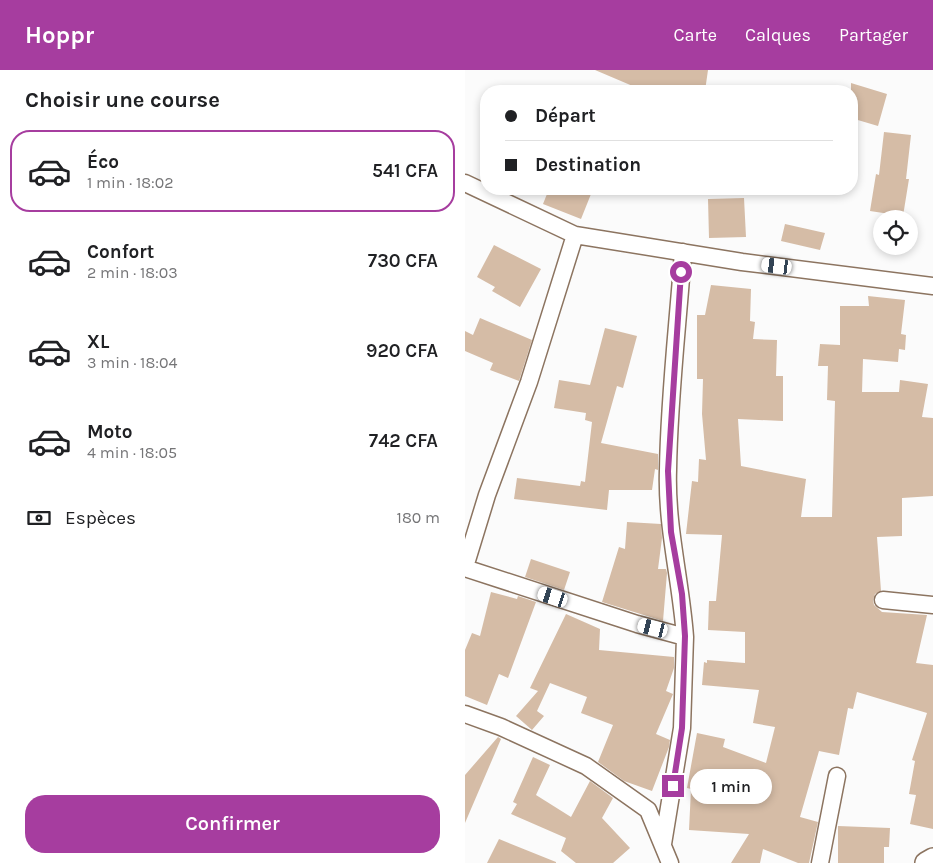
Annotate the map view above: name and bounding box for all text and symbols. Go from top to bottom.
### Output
text: Hoppr [25,21,94,49]
text: Carte [673,24,717,46]
text: Calques [745,24,811,46]
text: Partager [839,24,908,46]
text: Choisir une course [25,87,220,113]
text: Départ [535,105,596,127]
icon: car [27,149,72,194]
text: Éco [87,151,119,173]
text: Destination [535,154,641,176]
text: 541 CFA [372,160,438,182]
text: 1 min · 18:02 [87,173,174,192]
map controls [873,210,918,255]
button: locate [873,210,918,255]
icon: car [27,239,72,284]
text: Confort [87,241,154,263]
text: 730 CFA [368,250,438,272]
car [761,257,792,275]
route start [670,261,692,283]
text: 2 min · 18:03 [87,263,178,282]
icon: car [27,329,72,374]
text: XL [87,331,109,353]
text: 920 CFA [366,340,438,362]
text: 3 min · 18:04 [87,353,177,372]
icon: car [27,419,72,464]
text: Moto [87,421,133,443]
text: 742 CFA [369,430,438,452]
text: 4 min · 18:05 [87,443,177,462]
icon: cash [25,504,53,532]
text: Espèces [65,507,136,529]
text: 180 m [397,508,440,527]
car [536,585,569,609]
car [636,617,669,639]
callout: 1 min [691,768,773,804]
route end [662,775,684,797]
text: 1 min [711,777,751,796]
button: Confirmer [25,795,440,853]

